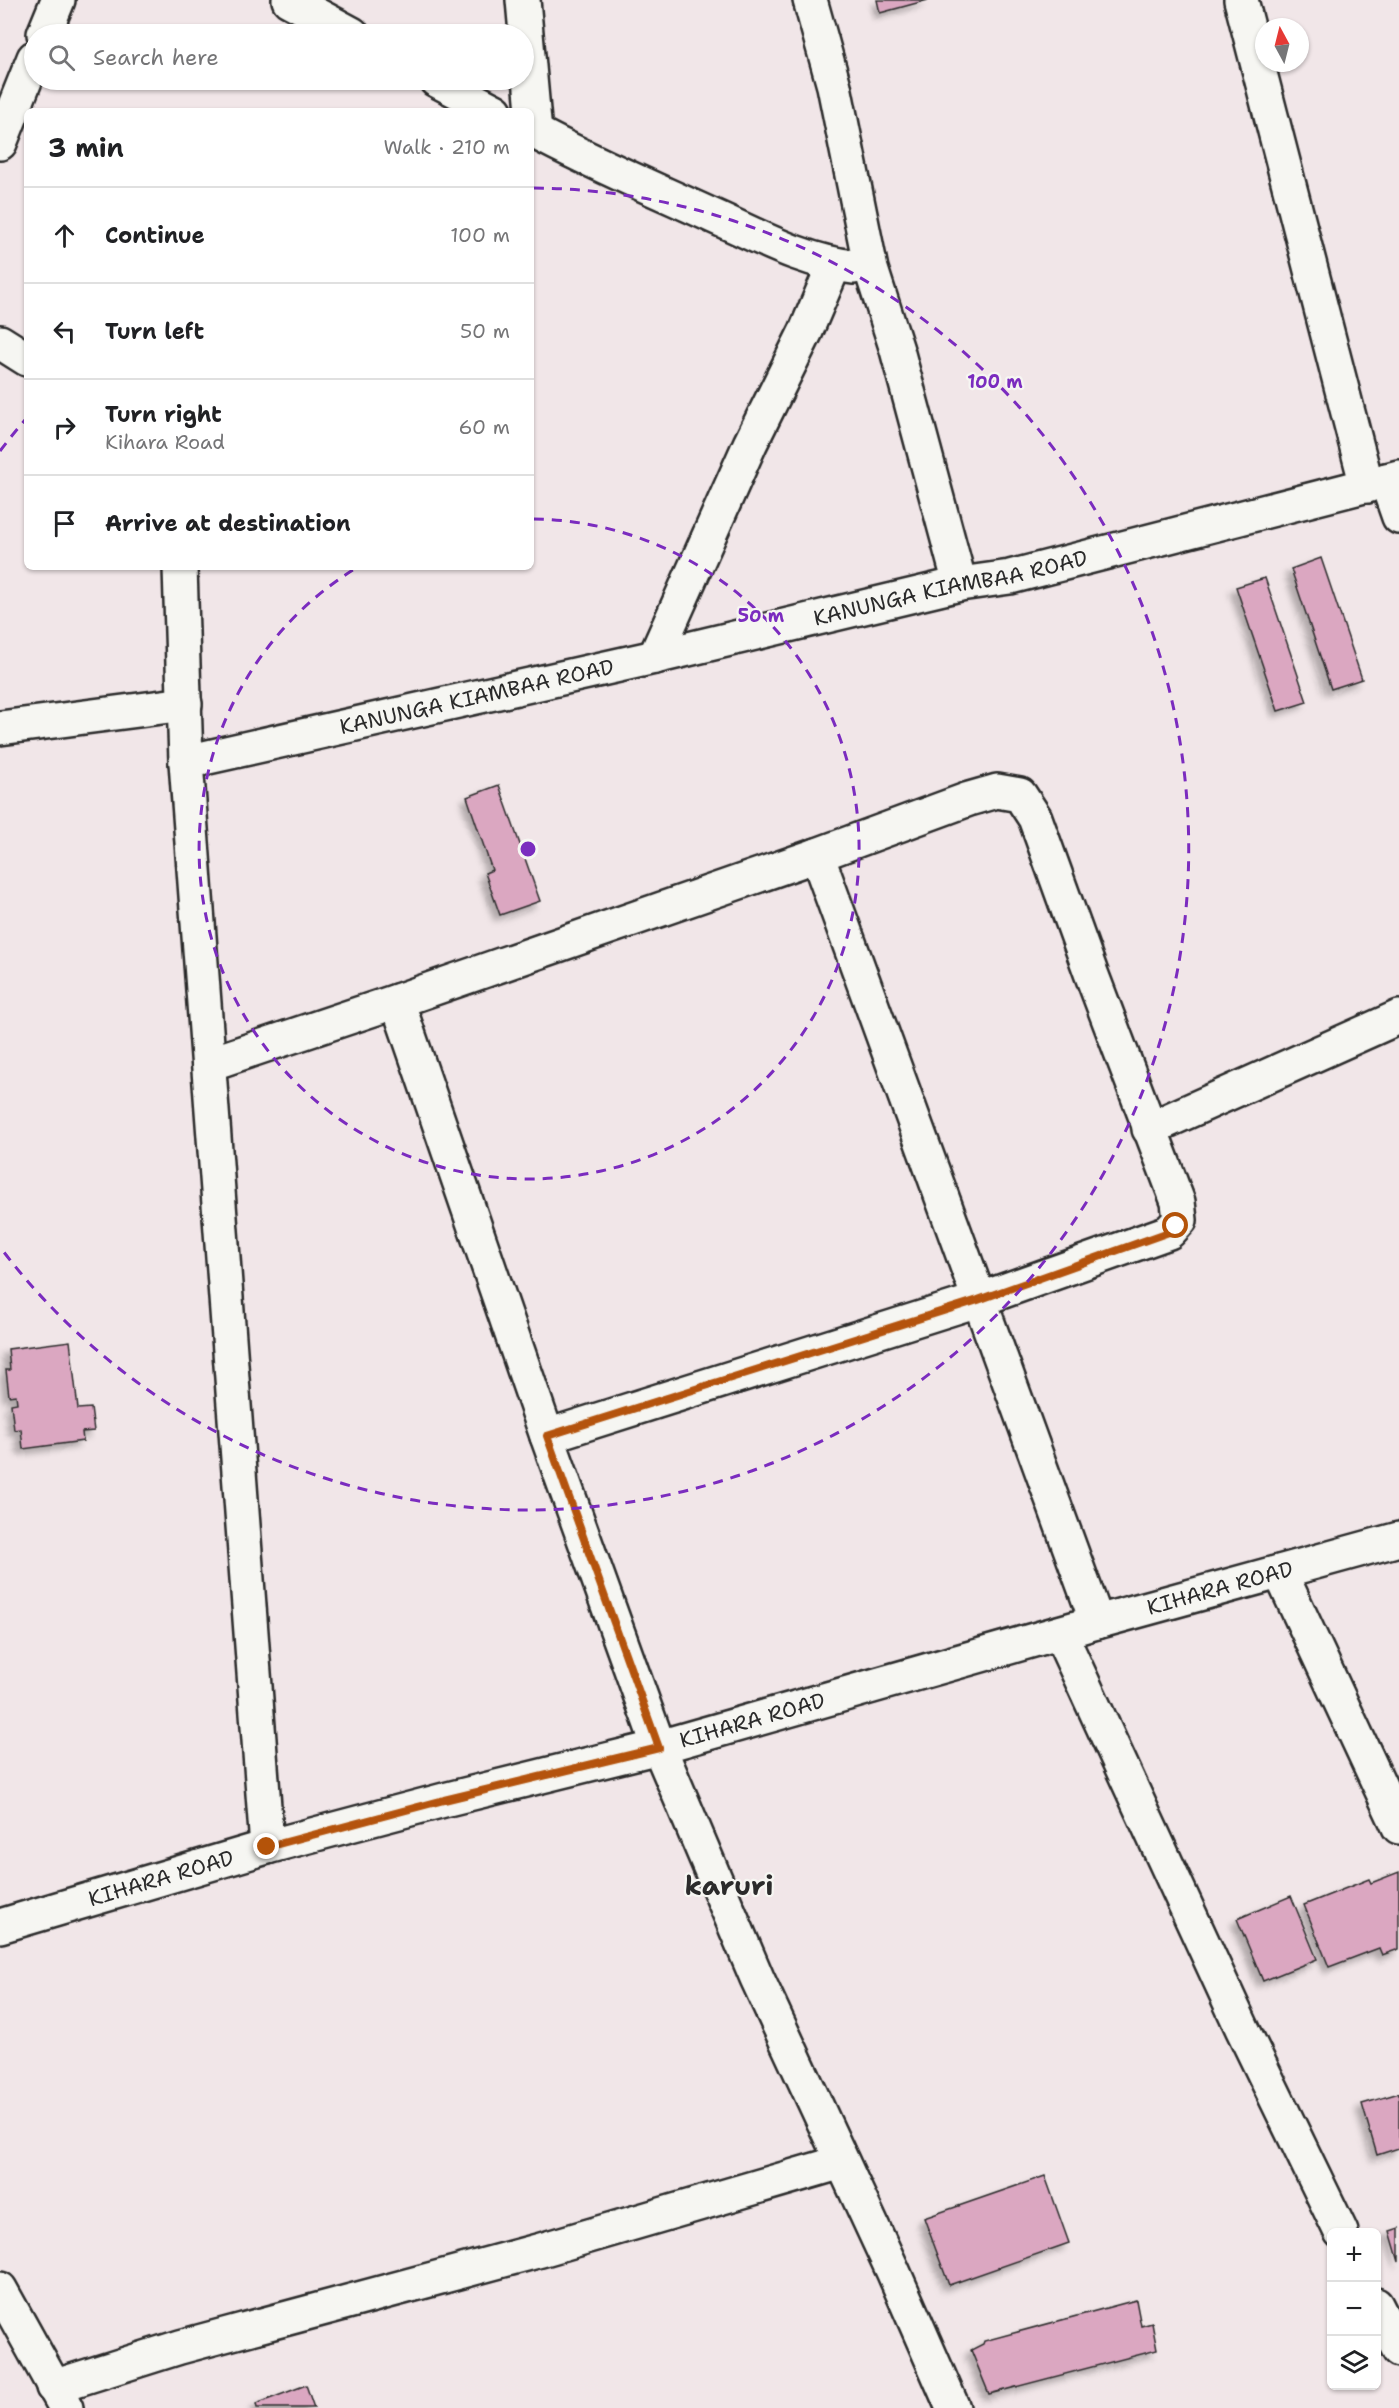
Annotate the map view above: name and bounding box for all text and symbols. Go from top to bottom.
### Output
north arrow [1255,18,1309,72]
search box [24,24,534,90]
icon: search [45,41,78,74]
text: Search here [93,43,219,72]
text: 3 min [48,130,124,165]
text: Walk · 210 m [384,134,510,160]
icon: ahead [48,219,81,252]
text: Continue [105,221,205,250]
text: 100 m [450,222,510,248]
icon: left [48,315,81,348]
text: Turn left [105,317,204,346]
text: 50 m [460,318,510,344]
text: 100 m [967,370,1023,394]
text: Turn right [105,400,222,429]
icon: right [48,411,81,444]
text: 60 m [458,414,510,440]
text: Kihara Road [105,429,225,455]
icon: arrive [48,507,81,540]
text: Arrive at destination [105,509,351,538]
street label: KANUNGA KIAMBAA ROAD [811,544,1090,633]
text: 50 m [738,604,785,628]
street label: KANUNGA KIAMBAA ROAD [337,653,617,741]
centre of rings [518,839,538,859]
route start [1162,1212,1188,1238]
street label: KIHARA ROAD [1144,1555,1296,1622]
street label: KIHARA ROAD [676,1686,828,1754]
route end [253,1833,279,1859]
street label: KIHARA ROAD [85,1844,237,1913]
district label: karuri [685,1867,773,1904]
map controls [1327,2228,1381,2390]
button: + [1327,2228,1381,2282]
button: − [1327,2282,1381,2336]
button: layers [1327,2336,1381,2390]

